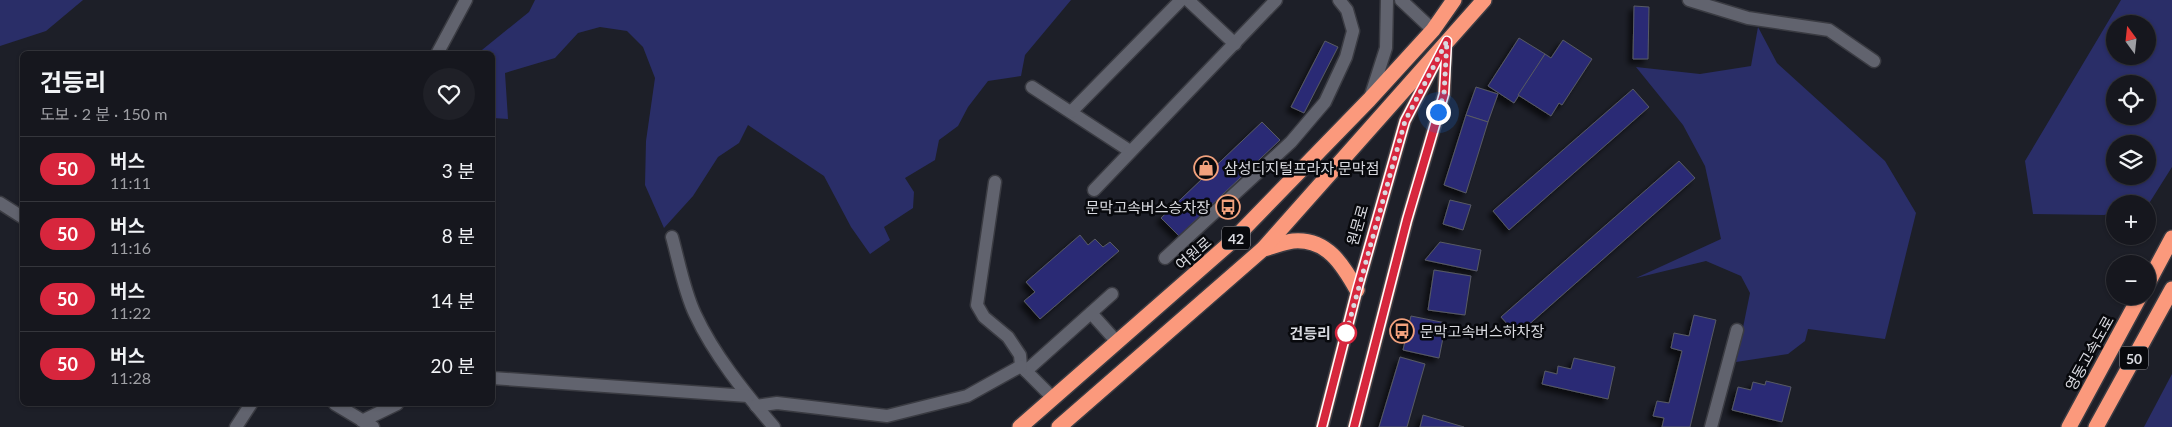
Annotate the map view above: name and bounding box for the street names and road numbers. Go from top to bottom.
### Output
street label: 원문로 [1343,203,1371,247]
road number: 42 [1222,227,1250,250]
street label: 여원로 [1171,233,1215,273]
street label: 영동고속도로 [2061,312,2117,394]
road number: 50 [2120,346,2148,369]

